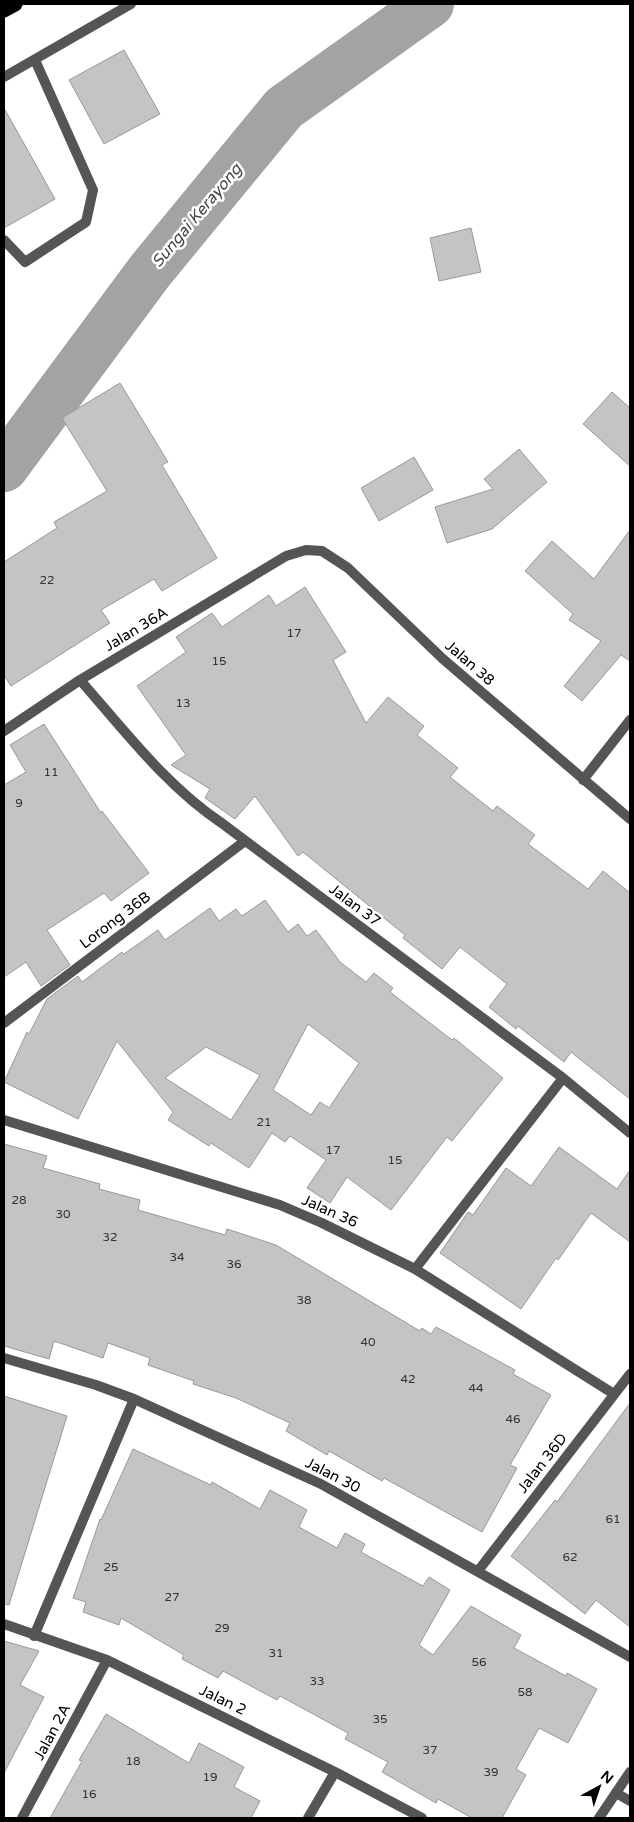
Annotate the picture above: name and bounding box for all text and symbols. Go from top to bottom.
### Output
water label: Sungai Kerayong [148,159,247,272]
house number: 22 [39,573,55,587]
street label: Jalan 36A [101,603,171,655]
house number: 17 [286,626,302,640]
street label: Jalan 38 [442,637,498,689]
house number: 15 [211,654,227,668]
house number: 13 [175,696,191,710]
house number: 11 [43,765,59,779]
house number: 9 [15,796,23,810]
street label: Jalan 37 [326,880,384,930]
street label: Lorong 36B [76,887,154,953]
house number: 21 [256,1115,272,1129]
house number: 17 [325,1143,341,1157]
house number: 15 [387,1153,403,1167]
street label: Jalan 36 [299,1191,361,1231]
house number: 28 [11,1193,27,1207]
house number: 30 [55,1207,71,1221]
house number: 32 [102,1230,118,1244]
house number: 34 [169,1250,185,1264]
house number: 36 [226,1257,242,1271]
house number: 38 [296,1293,312,1307]
house number: 40 [360,1335,376,1349]
house number: 42 [400,1372,416,1386]
house number: 44 [468,1381,484,1395]
house number: 46 [505,1412,521,1426]
street label: Jalan 36D [513,1430,571,1496]
street label: Jalan 30 [302,1453,364,1497]
house number: 61 [605,1512,621,1526]
house number: 62 [562,1550,578,1564]
house number: 25 [103,1560,119,1574]
house number: 27 [164,1590,180,1604]
house number: 29 [214,1621,230,1635]
house number: 31 [268,1646,284,1660]
house number: 56 [471,1655,487,1669]
house number: 33 [309,1674,325,1688]
street label: Jalan 2 [197,1681,249,1719]
house number: 58 [517,1685,533,1699]
street label: Jalan 2A [30,1701,74,1763]
house number: 35 [372,1712,388,1726]
house number: 37 [422,1743,438,1757]
house number: 18 [125,1754,141,1768]
north arrow [574,1762,624,1812]
house number: 39 [483,1765,499,1779]
text: N [597,1767,617,1788]
house number: 19 [202,1770,218,1784]
house number: 16 [81,1787,97,1801]

